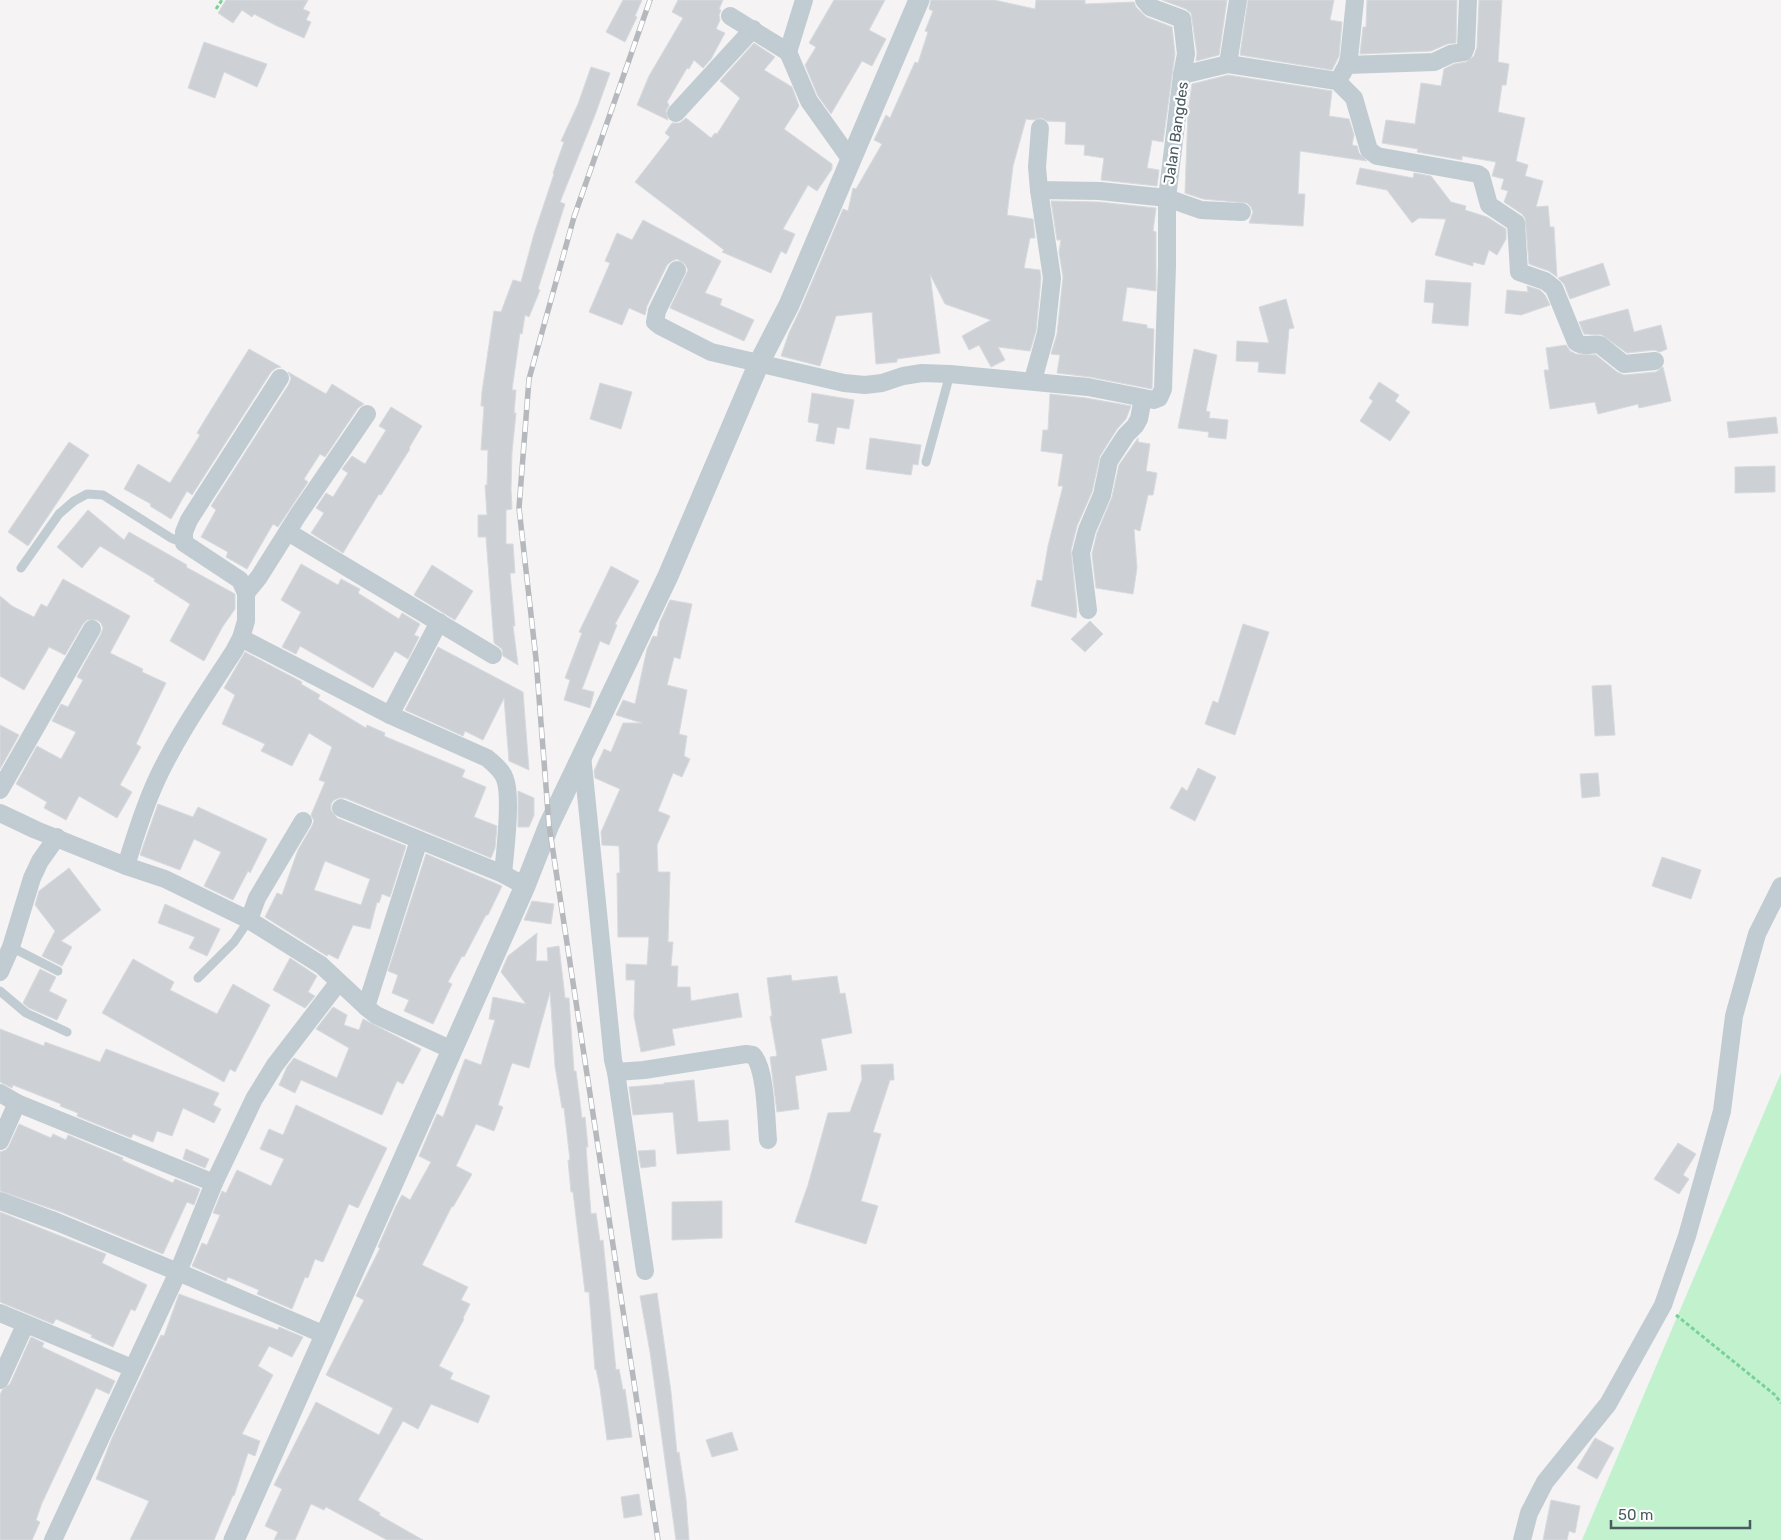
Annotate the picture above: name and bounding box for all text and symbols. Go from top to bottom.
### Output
street label: Jalan Bangdes [1160,80,1192,186]
scale bar [1611,1498,1750,1530]
text: 50 m [1618,1506,1653,1524]

